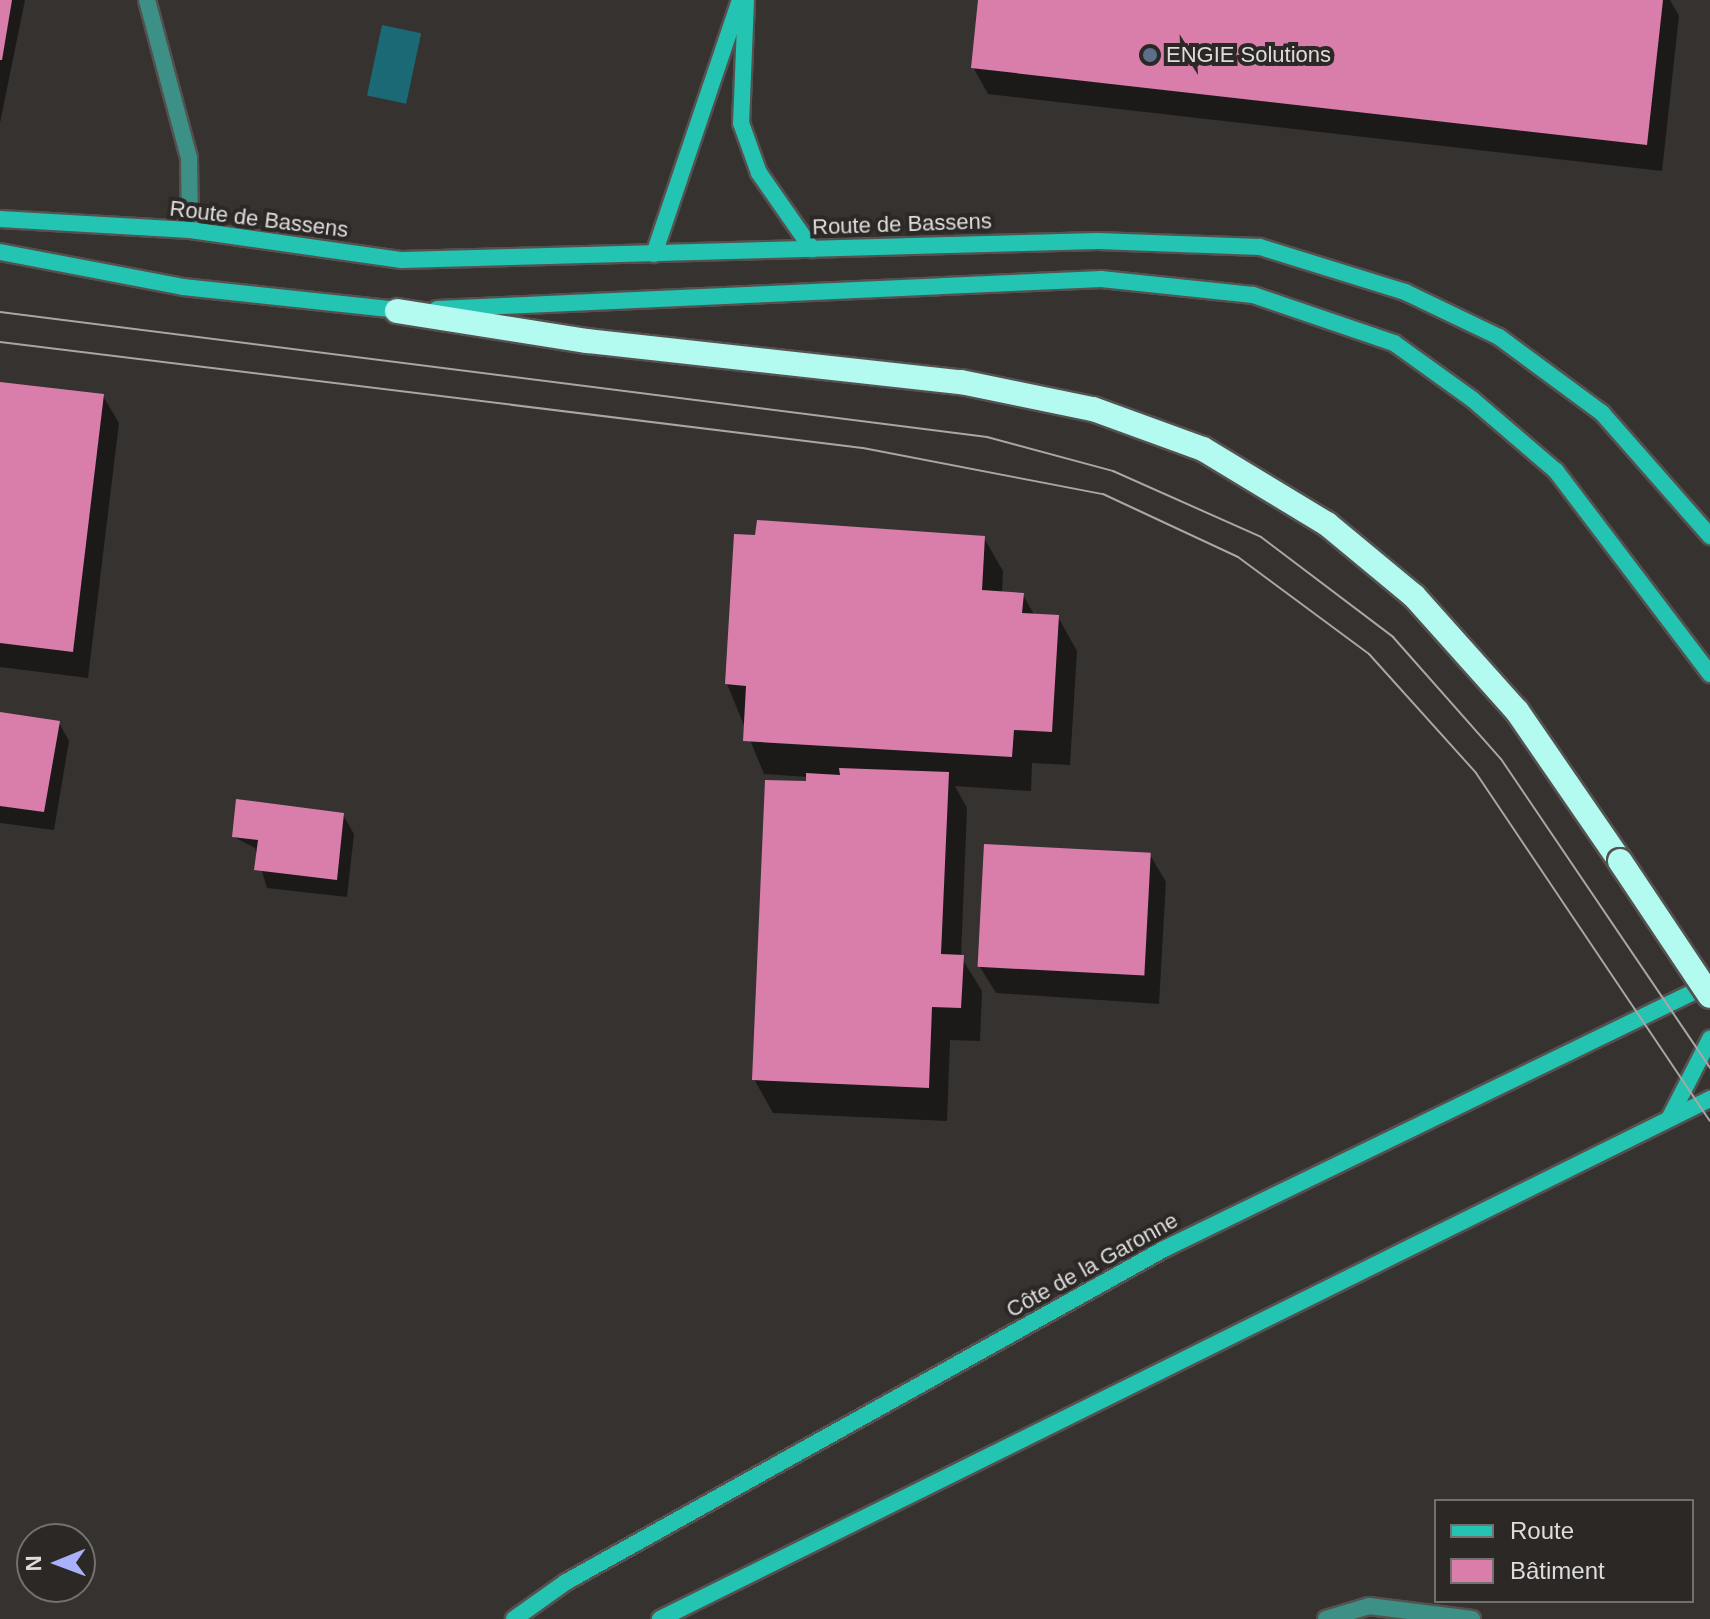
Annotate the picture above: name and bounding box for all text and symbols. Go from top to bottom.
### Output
place label: ENGIE Solutions [1166,42,1331,68]
marker: ENGIE Solutions [1141,46,1159,64]
street label: Route de Bassens [168,195,350,243]
street label: Route de Bassens [812,208,992,240]
street label: Côte de la Garonne [1002,1207,1182,1323]
legend [1434,1499,1694,1603]
text: Route [1510,1517,1574,1544]
north arrow [16,1523,96,1603]
text: N [21,1555,46,1572]
text: Bâtiment [1510,1557,1605,1584]

